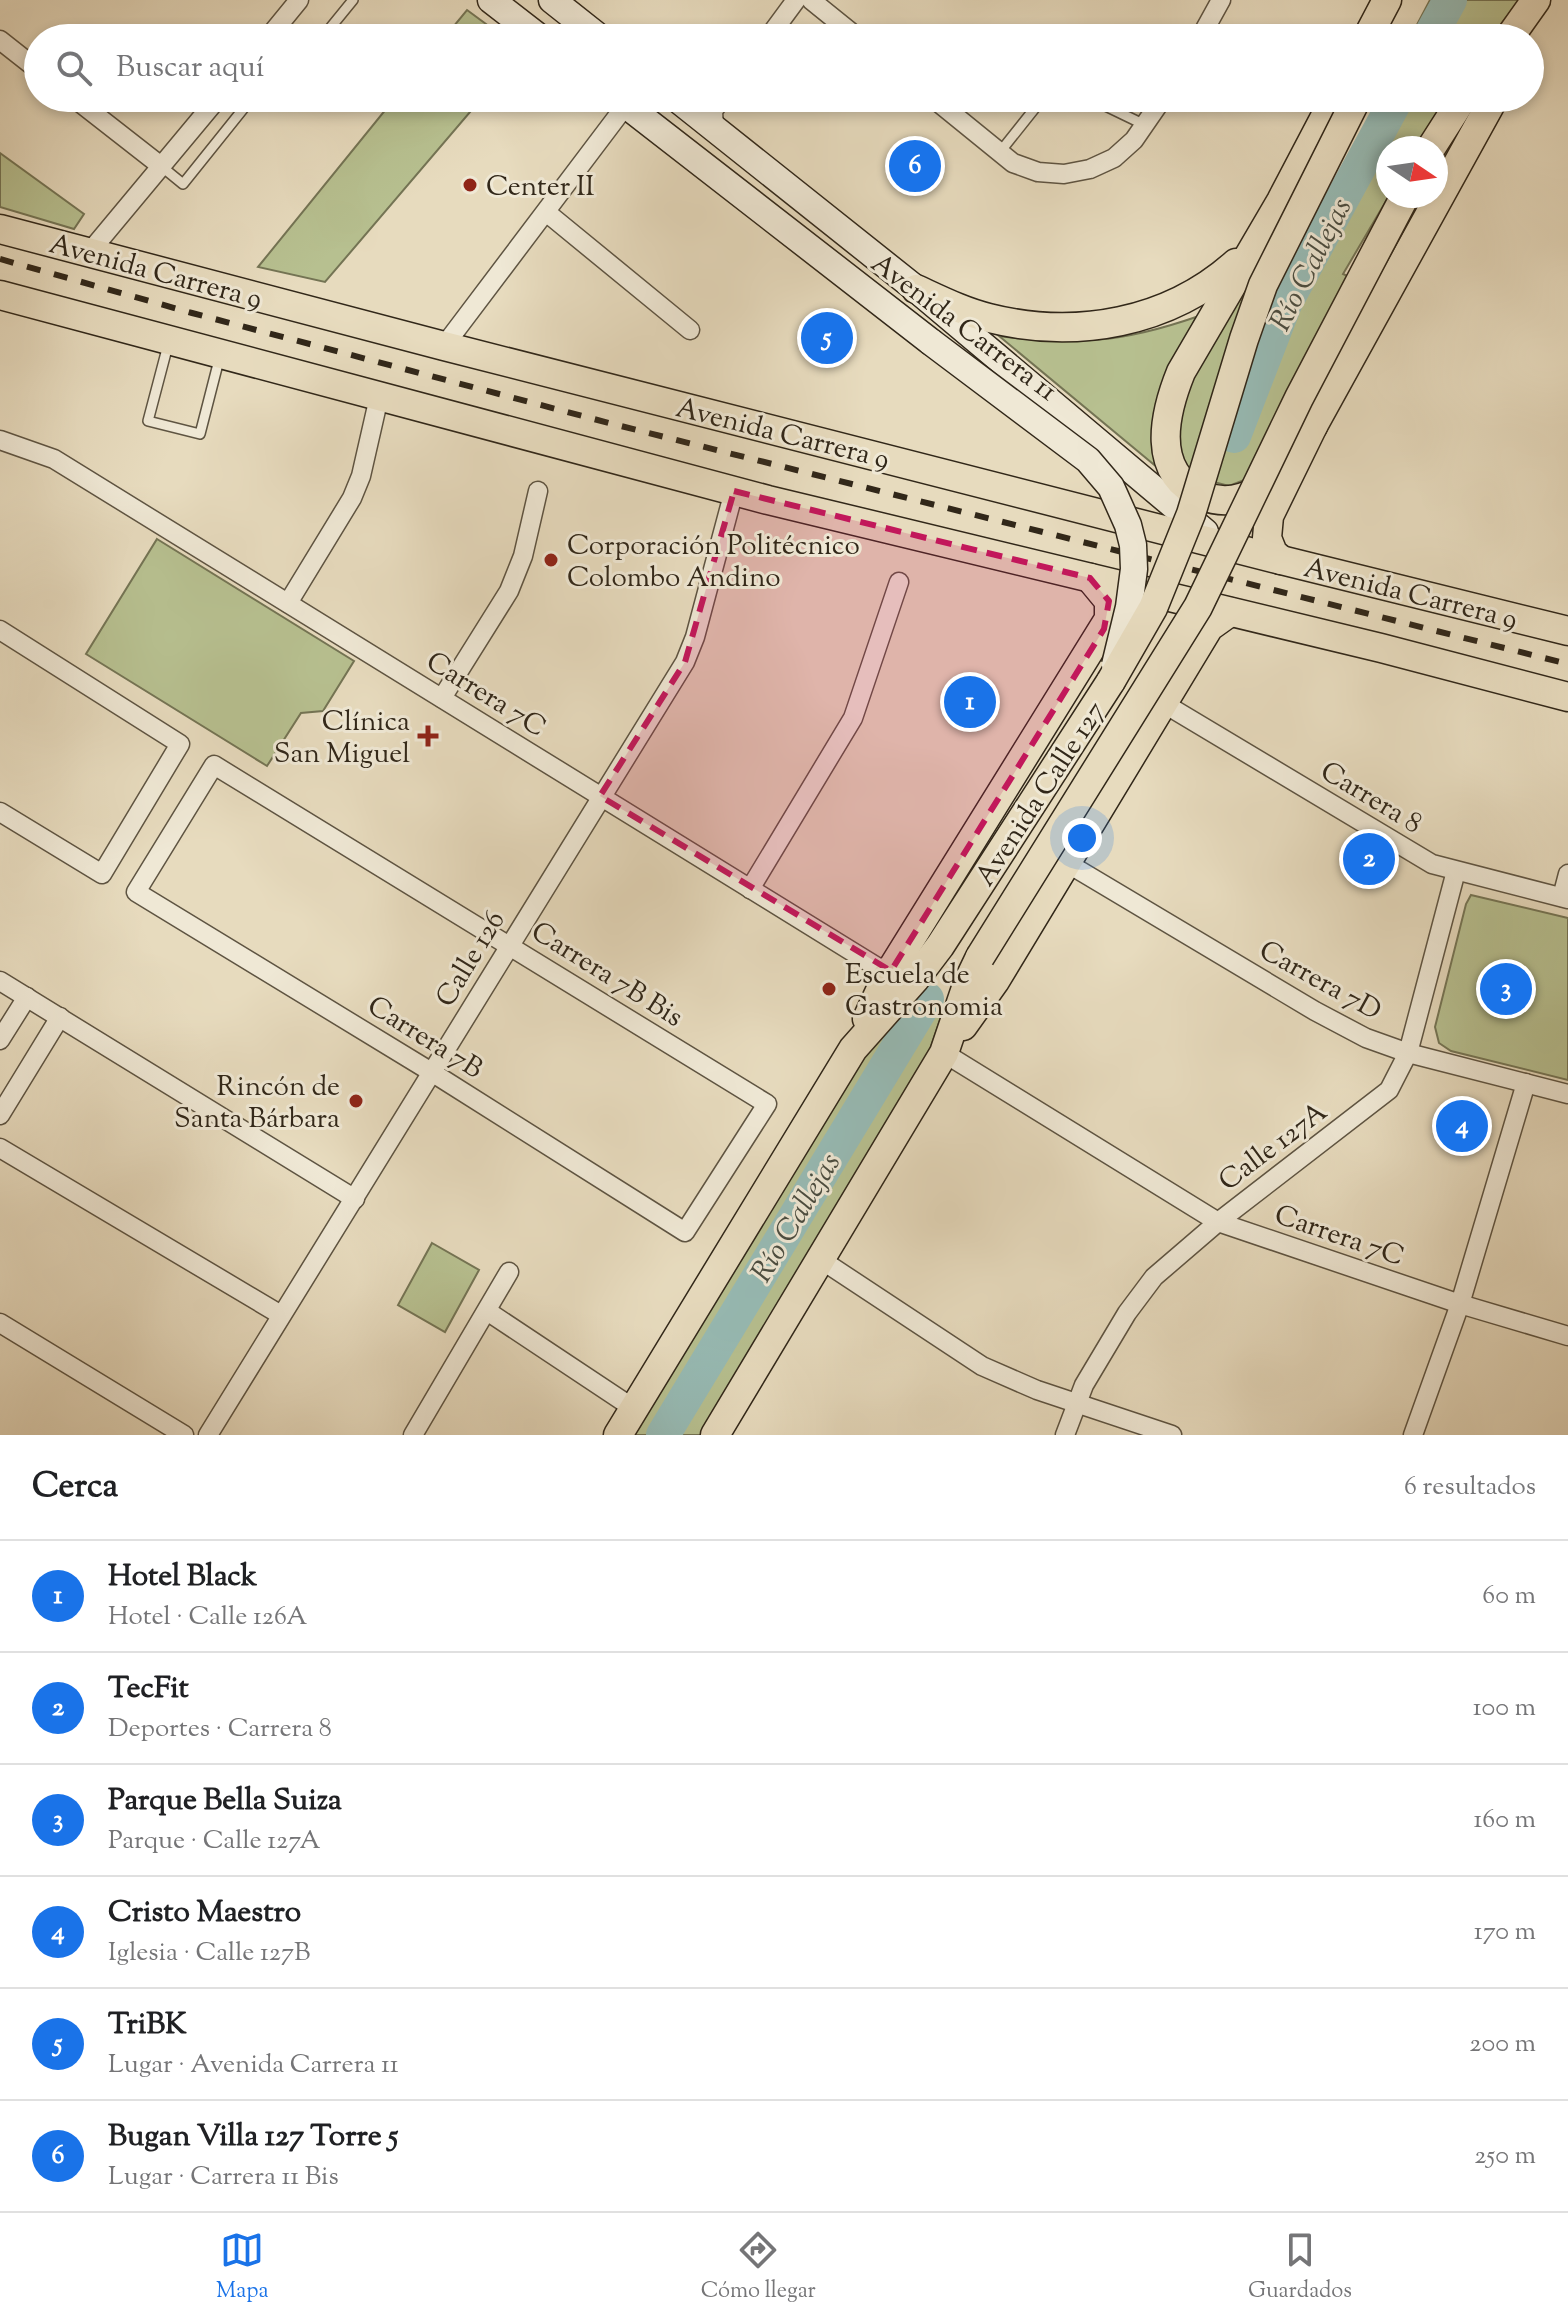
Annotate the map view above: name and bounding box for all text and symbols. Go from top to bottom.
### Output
search box [24,24,1544,112]
icon: search [52,46,96,90]
text: Buscar aquí [116,47,264,90]
pin: 6 [889,136,941,196]
north arrow [1376,136,1448,208]
place label: Center II [486,168,595,208]
marker: Center II [461,176,479,194]
water label: Río Callejas [1260,191,1364,339]
street label: Avenida Carrera 9 [44,225,266,321]
street label: Avenida Carrera 11 [862,245,1065,412]
pin: 5 [801,308,853,368]
street label: Avenida Carrera 9 [671,389,893,481]
place label: Corporación Politécnico Colombo Andino [567,527,860,599]
street label: Avenida Carrera 9 [1299,549,1521,641]
marker: Corporación Politécnico Colombo Andino [542,551,560,569]
street label: Carrera 7C [418,643,553,748]
pin: 1 [944,672,996,732]
street label: Avenida Calle 127 [967,694,1111,892]
place label: Clínica San Miguel [274,703,410,775]
marker: Clínica San Miguel [417,725,439,747]
street label: Carrera 8 [1312,753,1429,845]
your location [1062,818,1102,858]
pin: 2 [1343,829,1395,889]
street label: Calle 126 [427,904,516,1015]
street label: Carrera 7B Bis [523,913,690,1038]
street label: Carrera 7D [1251,932,1388,1032]
place label: Escuela de Gastronomia [845,956,1003,1028]
pin: 3 [1480,959,1532,1019]
marker: Escuela de Gastronomia [820,980,838,998]
street label: Carrera 7B [359,987,490,1090]
place label: Rincón de Santa Bárbara [174,1068,340,1140]
marker: Rincón de Santa Bárbara [347,1092,365,1110]
street label: Calle 127A [1211,1093,1337,1202]
pin: 4 [1436,1096,1488,1156]
water label: Río Callejas [742,1145,853,1291]
street label: Carrera 7C [1269,1196,1409,1278]
text: Cerca [32,1463,118,1512]
text: 6 resultados [1404,1469,1536,1506]
text: Hotel Black [108,1556,257,1599]
text: 1 [54,1578,62,1615]
text: 60 m [1482,1578,1536,1615]
text: Hotel · Calle 126A [108,1599,307,1636]
text: TecFit [108,1668,189,1711]
text: 2 [52,1690,64,1727]
text: 100 m [1473,1690,1536,1727]
text: Deportes · Carrera 8 [108,1711,332,1748]
text: Parque Bella Suiza [108,1780,342,1823]
text: 3 [53,1802,63,1839]
text: 160 m [1473,1802,1536,1839]
text: Parque · Calle 127A [108,1823,321,1860]
text: Cristo Maestro [108,1892,301,1935]
text: 4 [51,1914,65,1951]
text: 170 m [1474,1914,1536,1951]
text: Iglesia · Calle 127B [108,1935,310,1972]
text: TriBK [108,2004,187,2047]
text: 5 [54,2026,62,2063]
text: 200 m [1469,2026,1536,2063]
text: Lugar · Avenida Carrera 11 [108,2047,399,2084]
text: Bugan Villa 127 Torre 5 [108,2116,398,2159]
text: 6 [52,2138,64,2175]
text: 250 m [1474,2138,1536,2175]
text: Lugar · Carrera 11 Bis [108,2159,339,2196]
tab: Mapa [216,2228,269,2308]
tab: Cómo llegar [701,2228,816,2308]
tab: Guardados [1248,2228,1352,2308]

